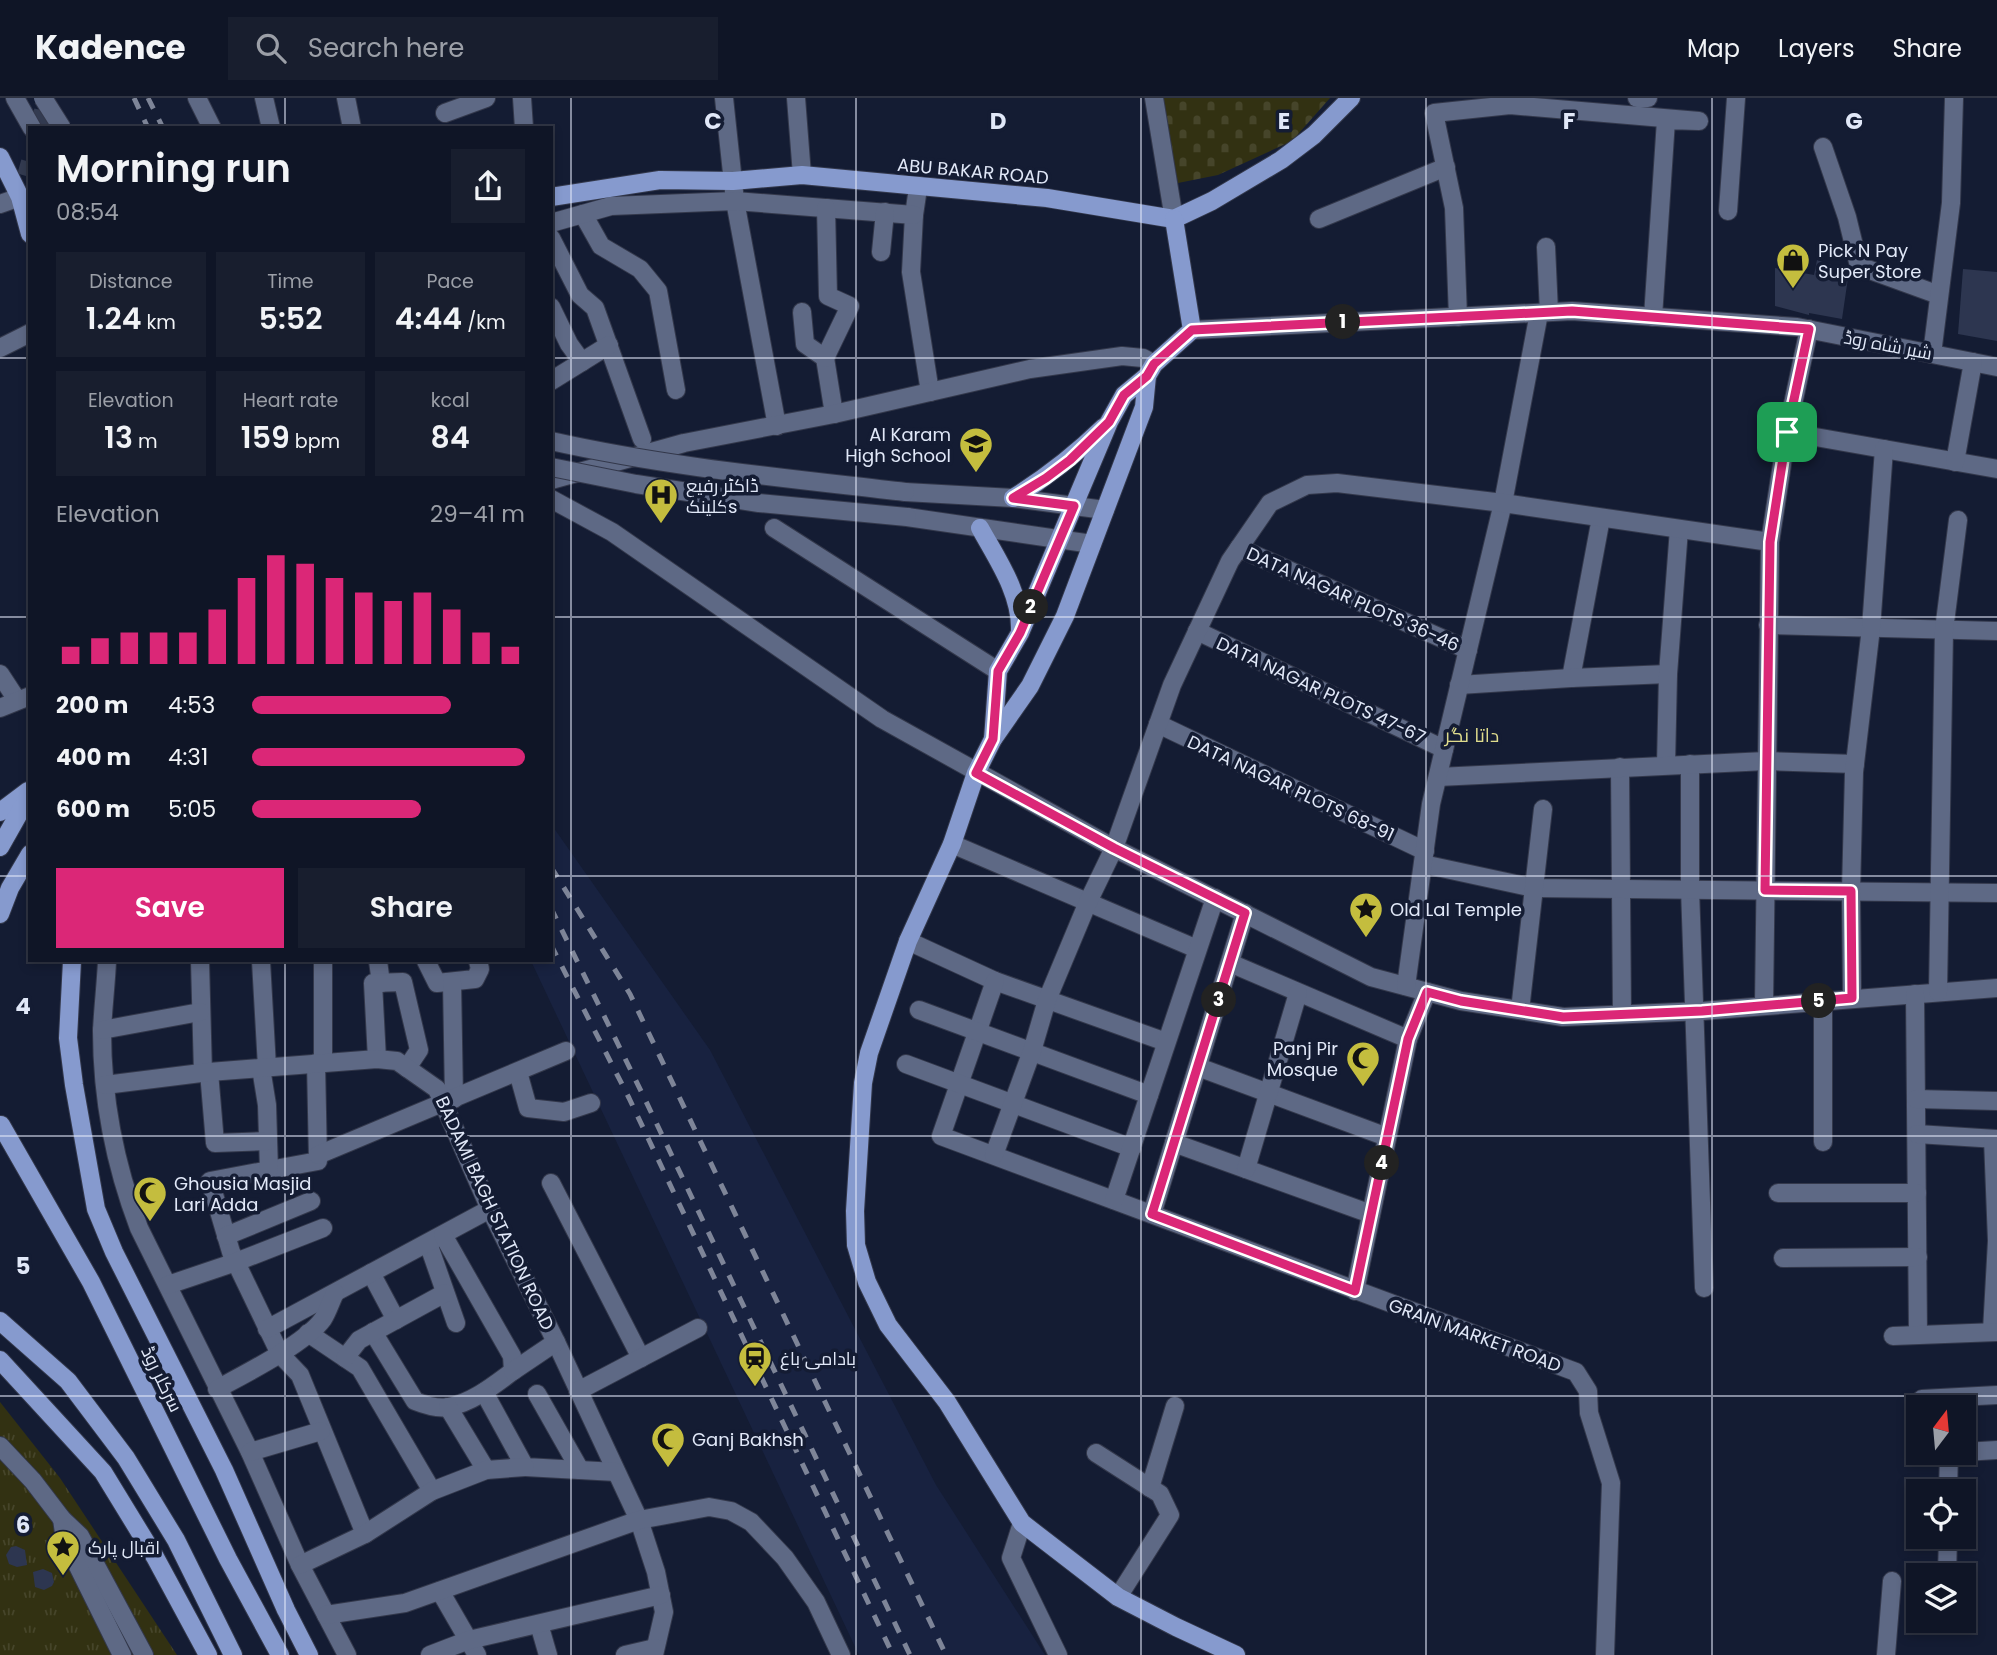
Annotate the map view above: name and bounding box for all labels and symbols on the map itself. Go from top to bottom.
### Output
text: C [704,105,722,137]
text: D [990,105,1006,137]
text: E [1278,105,1290,137]
text: F [1563,105,1575,137]
text: G [1845,105,1863,137]
street label: ABU BAKAR ROAD [896,152,1050,190]
place label: Pick N Pay Super Store [1818,238,1921,284]
shop icon: Pick N Pay Super Store [1774,241,1812,290]
pin: 1 [1326,304,1360,340]
street label: شیر شاہ روڈ [1842,324,1934,366]
pin [1757,402,1817,462]
place label: Al Karam High School [845,422,951,468]
school or university icon: Al Karam High School [957,425,995,474]
place label: ڈاکٹر رفیع کلینکs [686,473,759,519]
hospital icon: ڈاکٹر رفیع کلینکs [642,476,680,525]
street label: DATA NAGAR PLOTS 36-46 [1243,541,1463,657]
pin: 2 [1014,589,1048,624]
street label: DATA NAGAR PLOTS 47-67 [1212,630,1430,750]
district label: داتا نگر [1444,722,1499,749]
street label: DATA NAGAR PLOTS 68-91 [1184,729,1398,847]
place icon: Old Lal Temple [1347,890,1385,939]
place label: Old Lal Temple [1390,897,1522,922]
pin: 3 [1202,982,1236,1018]
pin: 5 [1801,984,1836,1018]
text: 4 [15,990,31,1022]
place label: Panj Pir Mosque [1267,1036,1338,1082]
mosque icon: Panj Pir Mosque [1344,1039,1382,1088]
street label: BADAMI BAGH STATION ROAD [430,1092,560,1334]
pin: 4 [1364,1146,1400,1180]
place label: Ghousia Masjid Lari Adda [174,1171,311,1217]
mosque icon: Ghousia Masjid Lari Adda [131,1174,169,1223]
text: 5 [16,1250,30,1282]
street label: GRAIN MARKET ROAD [1385,1292,1565,1378]
station icon: بادامی باغ [736,1339,774,1388]
street label: سرکلر روڈ [135,1342,189,1416]
place label: بادامی باغ [780,1346,856,1371]
north arrow [1906,1395,1976,1465]
mosque icon: Ganj Bakhsh [649,1420,687,1469]
place label: Ganj Bakhsh [692,1427,804,1452]
text: 6 [16,1509,30,1541]
place icon: اقبال پارک [44,1528,82,1577]
place label: اقبال پارک [88,1535,160,1560]

